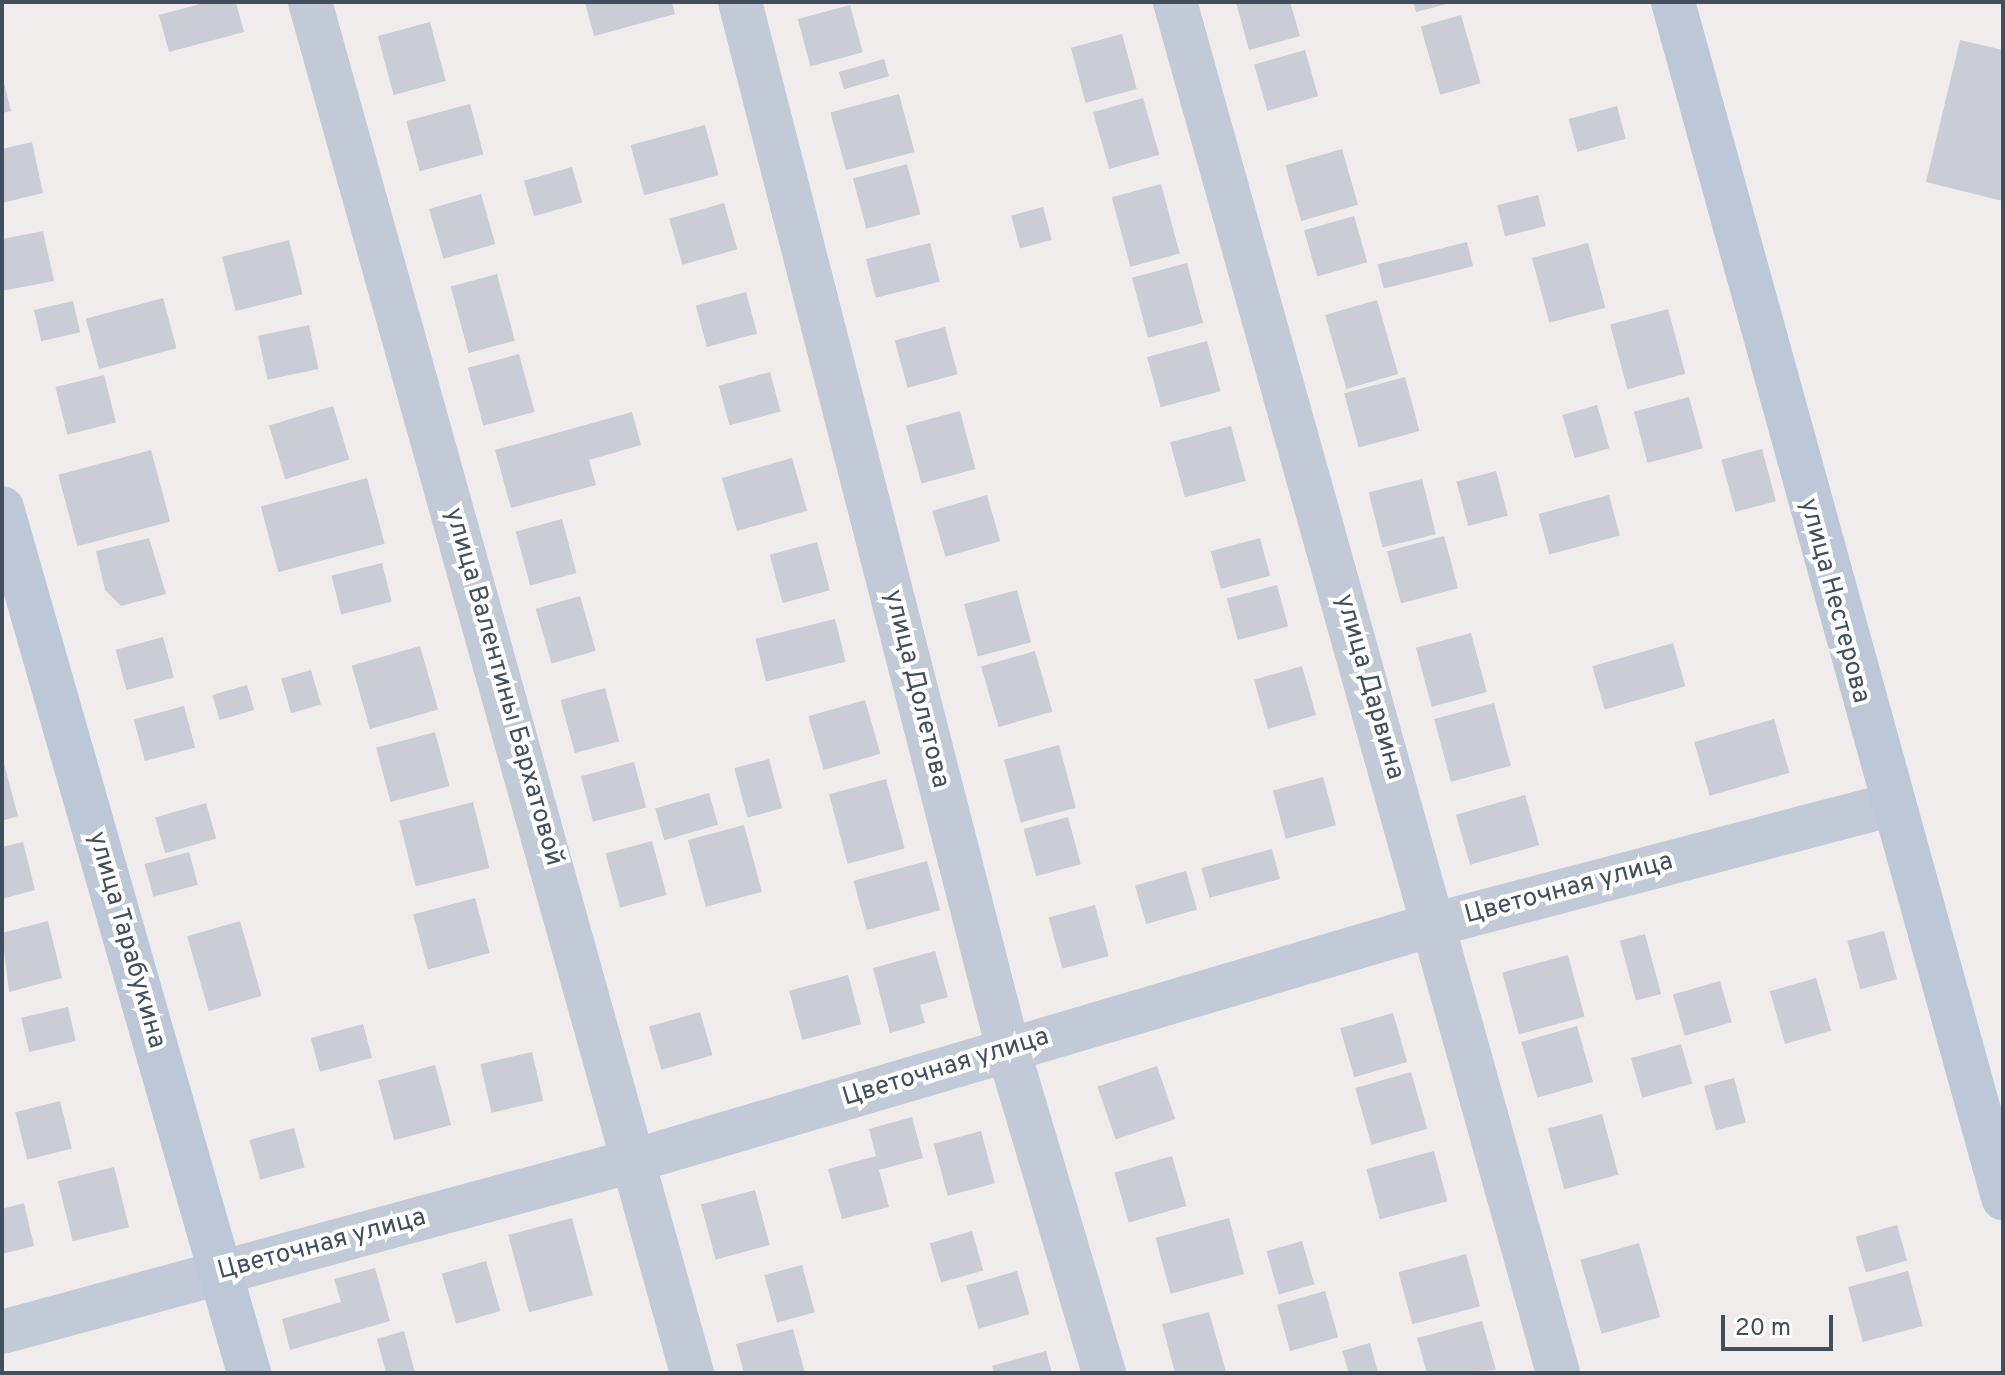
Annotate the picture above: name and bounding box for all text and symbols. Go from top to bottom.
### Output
street label: улица Нестерова [1792,495,1876,707]
street label: улица Валентины Бархатовой [437,504,569,870]
street label: улица Долетова [876,587,956,791]
street label: улица Дарвина [1328,591,1410,783]
street label: улица Тарабукина [80,828,172,1052]
street label: Цветочная улица [1462,846,1676,932]
street label: Цветочная улица [839,1022,1053,1114]
street label: Цветочная улица [215,1202,429,1288]
scale bar [1725,1299,1837,1349]
text: 20 m [1735,1314,1791,1344]

